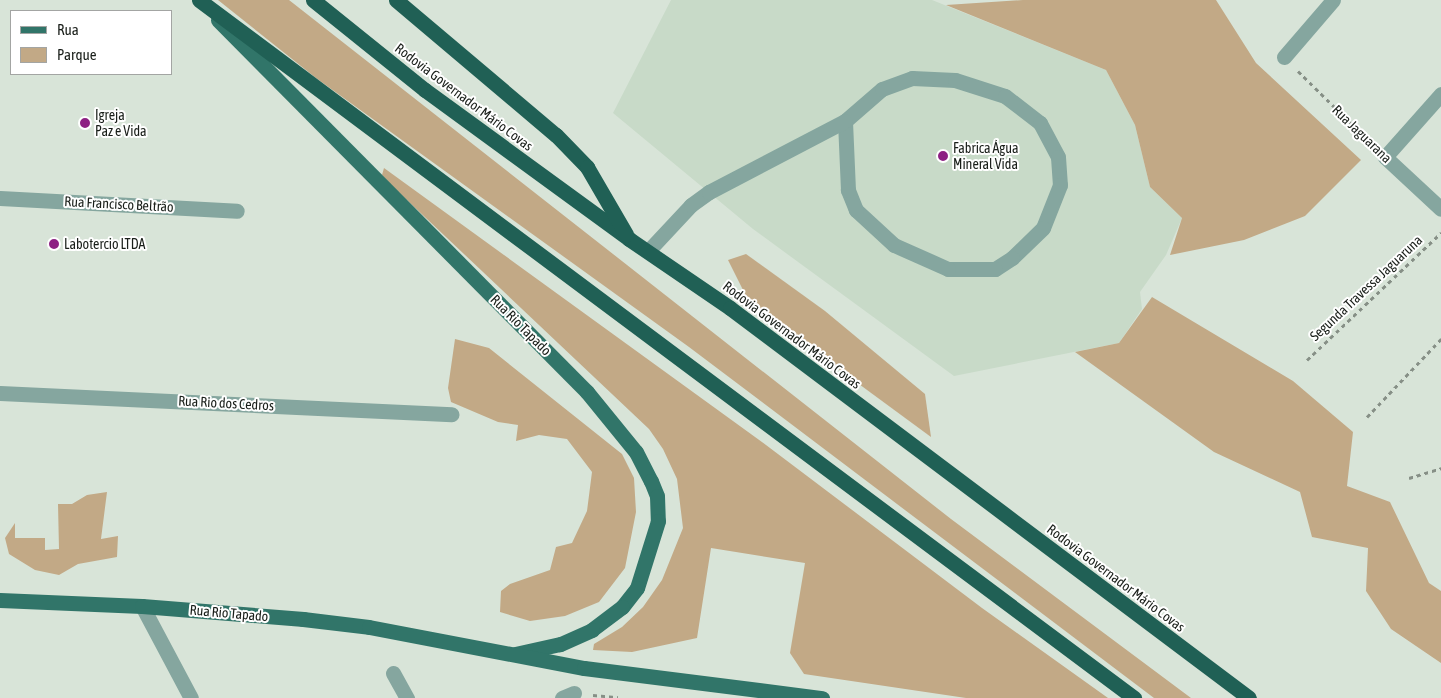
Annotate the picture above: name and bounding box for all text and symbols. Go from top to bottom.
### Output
legend [10,10,172,75]
text: Rua [57,21,79,38]
street label: Rodovia Governador Mário Covas [392,40,536,154]
text: Parque [57,46,97,63]
street label: Rua Jaguarana [1329,102,1395,166]
place label: Igreja Paz e Vida [95,107,147,140]
marker: Igreja Paz e Vida [79,117,91,129]
place label: Fabrica Água Mineral Vida [953,140,1019,172]
marker: Fabrica Água Mineral Vida [937,150,949,162]
street label: Rua Francisco Beltrão [64,193,174,215]
street label: Segunda Travessa Jaguaruna [1306,232,1426,344]
place label: Labotercio LTDA [64,236,145,252]
marker: Labotercio LTDA [48,238,60,250]
street label: Rodovia Governador Mário Covas [720,278,864,392]
street label: Rua Rio Tapado [487,291,555,359]
street label: Rua Rio dos Cedros [178,392,274,414]
street label: Rodovia Governador Mário Covas [1044,521,1188,635]
street label: Rua Rio Tapado [189,601,269,625]

